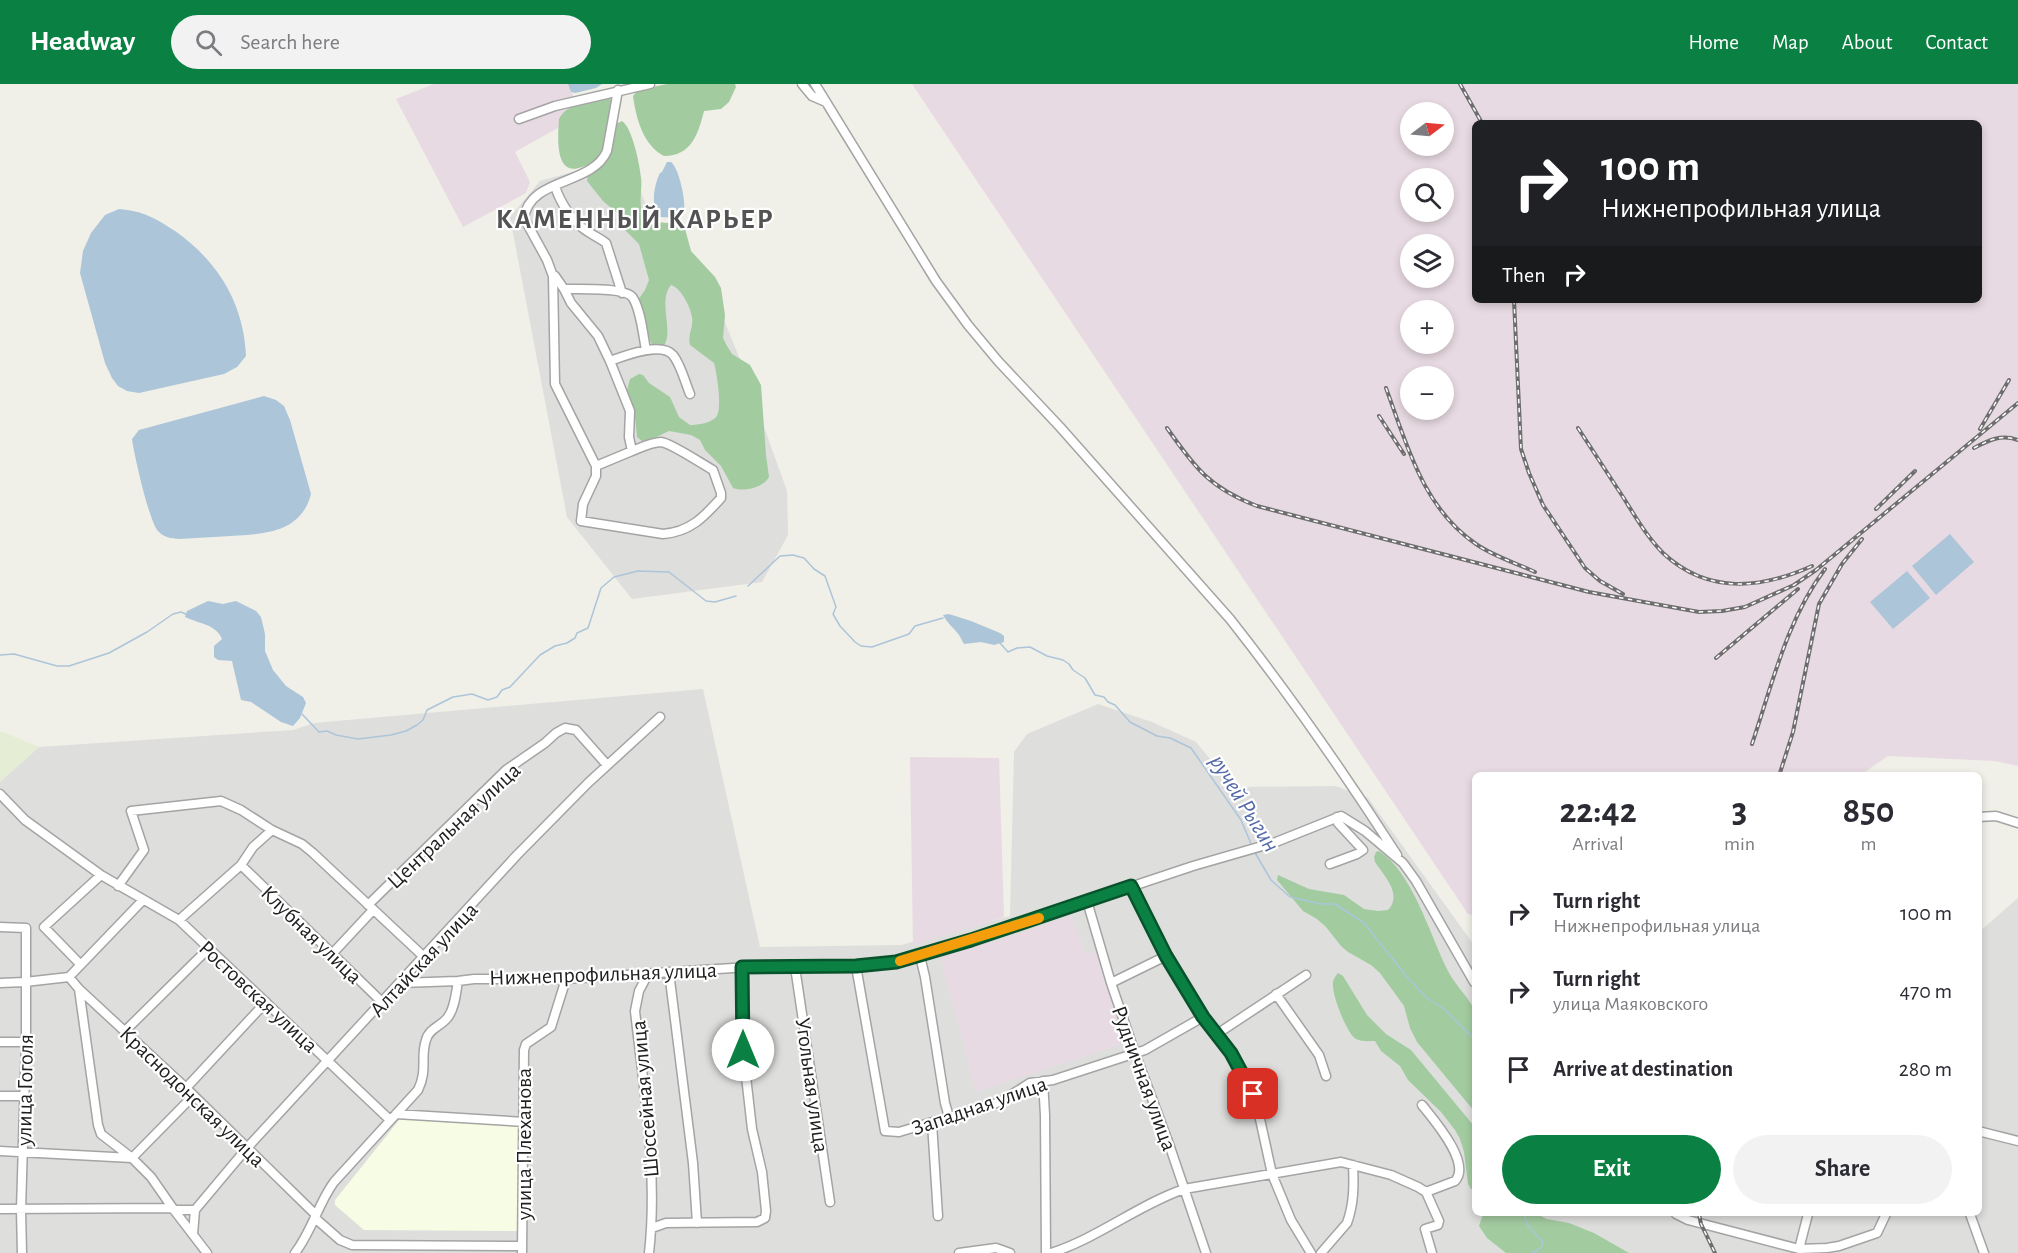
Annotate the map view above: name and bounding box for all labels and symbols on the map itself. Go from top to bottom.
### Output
north arrow [1400,102,1454,156]
district label: КАМЕННЫЙ КАРЬЕР [496,205,774,234]
water label: ручей Рыгин [1205,751,1283,856]
street label: Центральная улица [383,759,524,893]
street label: Клубная улица [257,881,366,988]
street label: Алтайская улица [366,898,482,1021]
street label: Ростовская улица [195,936,322,1057]
street label: Нижнепрофильная улица [489,959,717,989]
street label: Рудничная улица [1108,1003,1181,1154]
street label: Угольная улица [792,1016,832,1154]
position arrow [711,1018,775,1082]
street label: Шоссейная улица [627,1019,663,1179]
street label: Краснодонская улица [115,1022,269,1171]
street label: улица Гоголя [13,1034,37,1147]
street label: улица Плеханова [513,1068,535,1221]
pin [1227,1068,1278,1119]
street label: Западная улица [909,1073,1050,1139]

